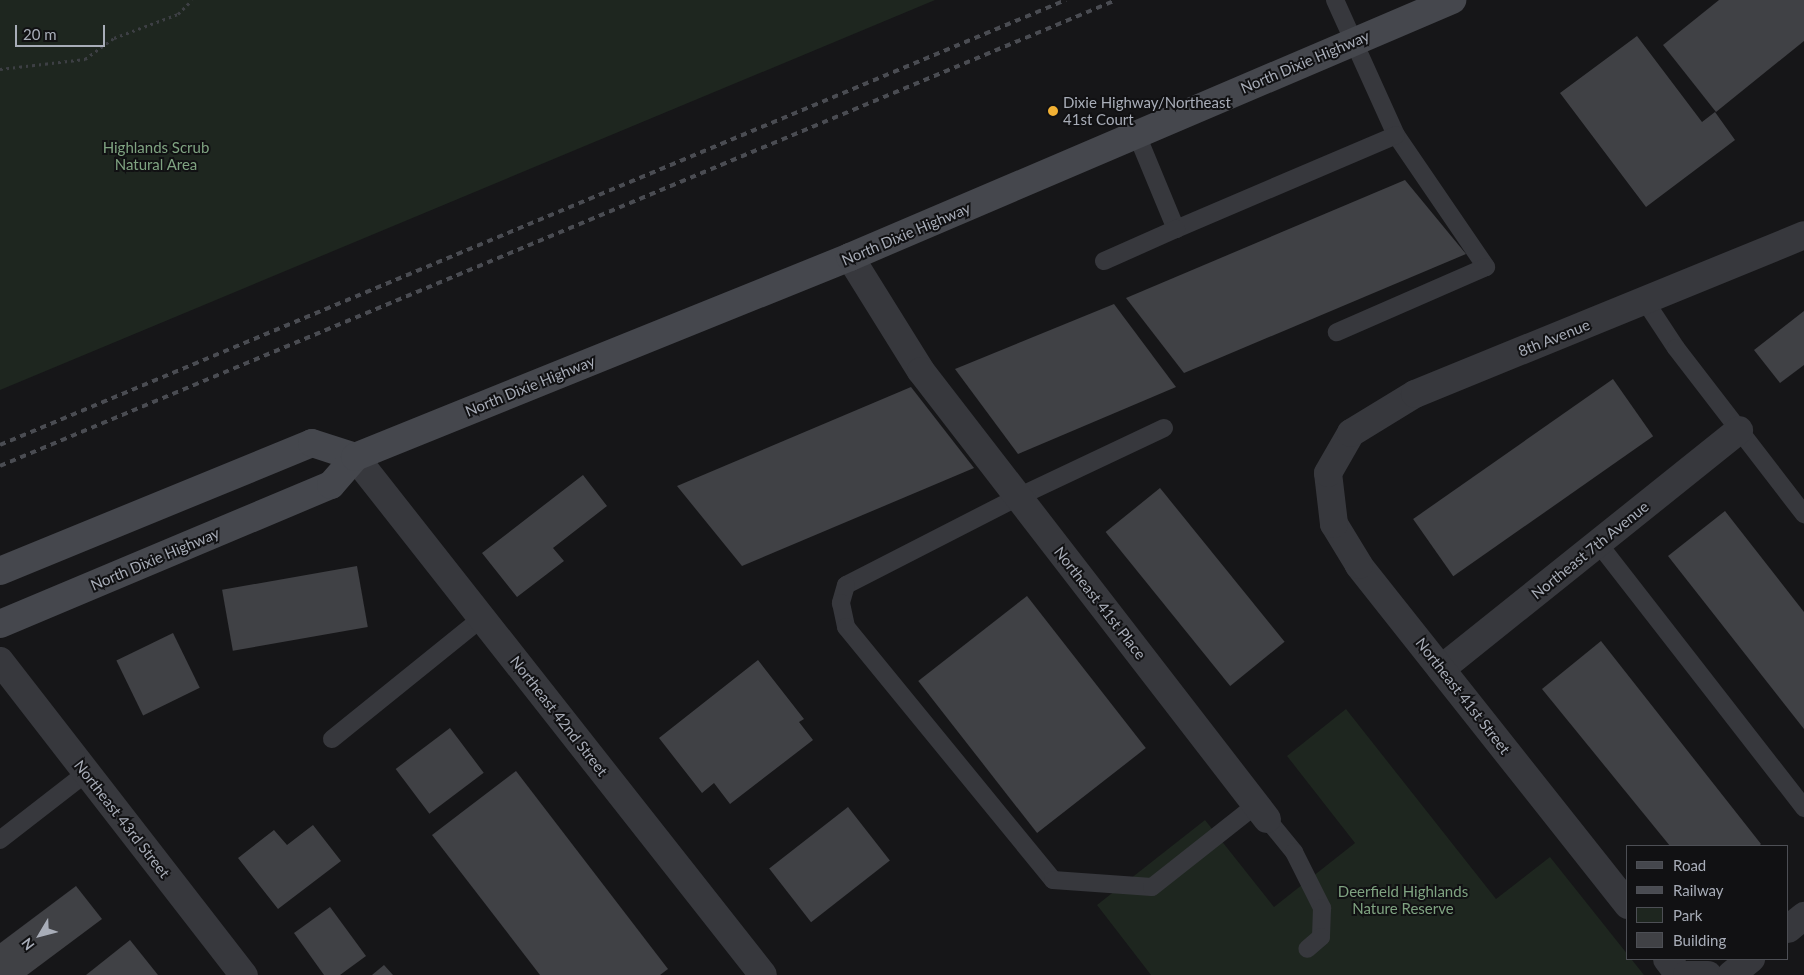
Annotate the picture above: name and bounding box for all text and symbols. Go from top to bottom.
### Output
scale bar [18,15,108,47]
text: 20 m [23,25,57,43]
street label: North Dixie Highway [1238,27,1372,97]
place label: Dixie Highway/Northeast 41st Court [1063,93,1231,128]
marker: Dixie Highway/Northeast 41st Court [1047,105,1059,117]
park label: Highlands Scrub Natural Area [103,138,209,173]
street label: North Dixie Highway [839,199,973,269]
street label: 8th Avenue [1515,315,1593,361]
street label: North Dixie Highway [463,352,597,420]
street label: Northeast 7th Avenue [1528,497,1652,603]
street label: North Dixie Highway [88,524,222,594]
street label: Northeast 41st Place [1050,543,1150,663]
street label: Northeast 41st Street [1412,634,1514,758]
street label: Northeast 42nd Street [506,652,612,780]
street label: Northeast 43rd Street [70,757,174,881]
legend [1626,845,1789,960]
text: Road [1673,856,1706,874]
text: Railway [1673,881,1724,899]
park label: Deerfield Highlands Nature Reserve [1338,882,1468,917]
text: Park [1673,906,1702,924]
north arrow [15,910,65,960]
text: Building [1673,931,1726,949]
text: N [18,935,38,954]

